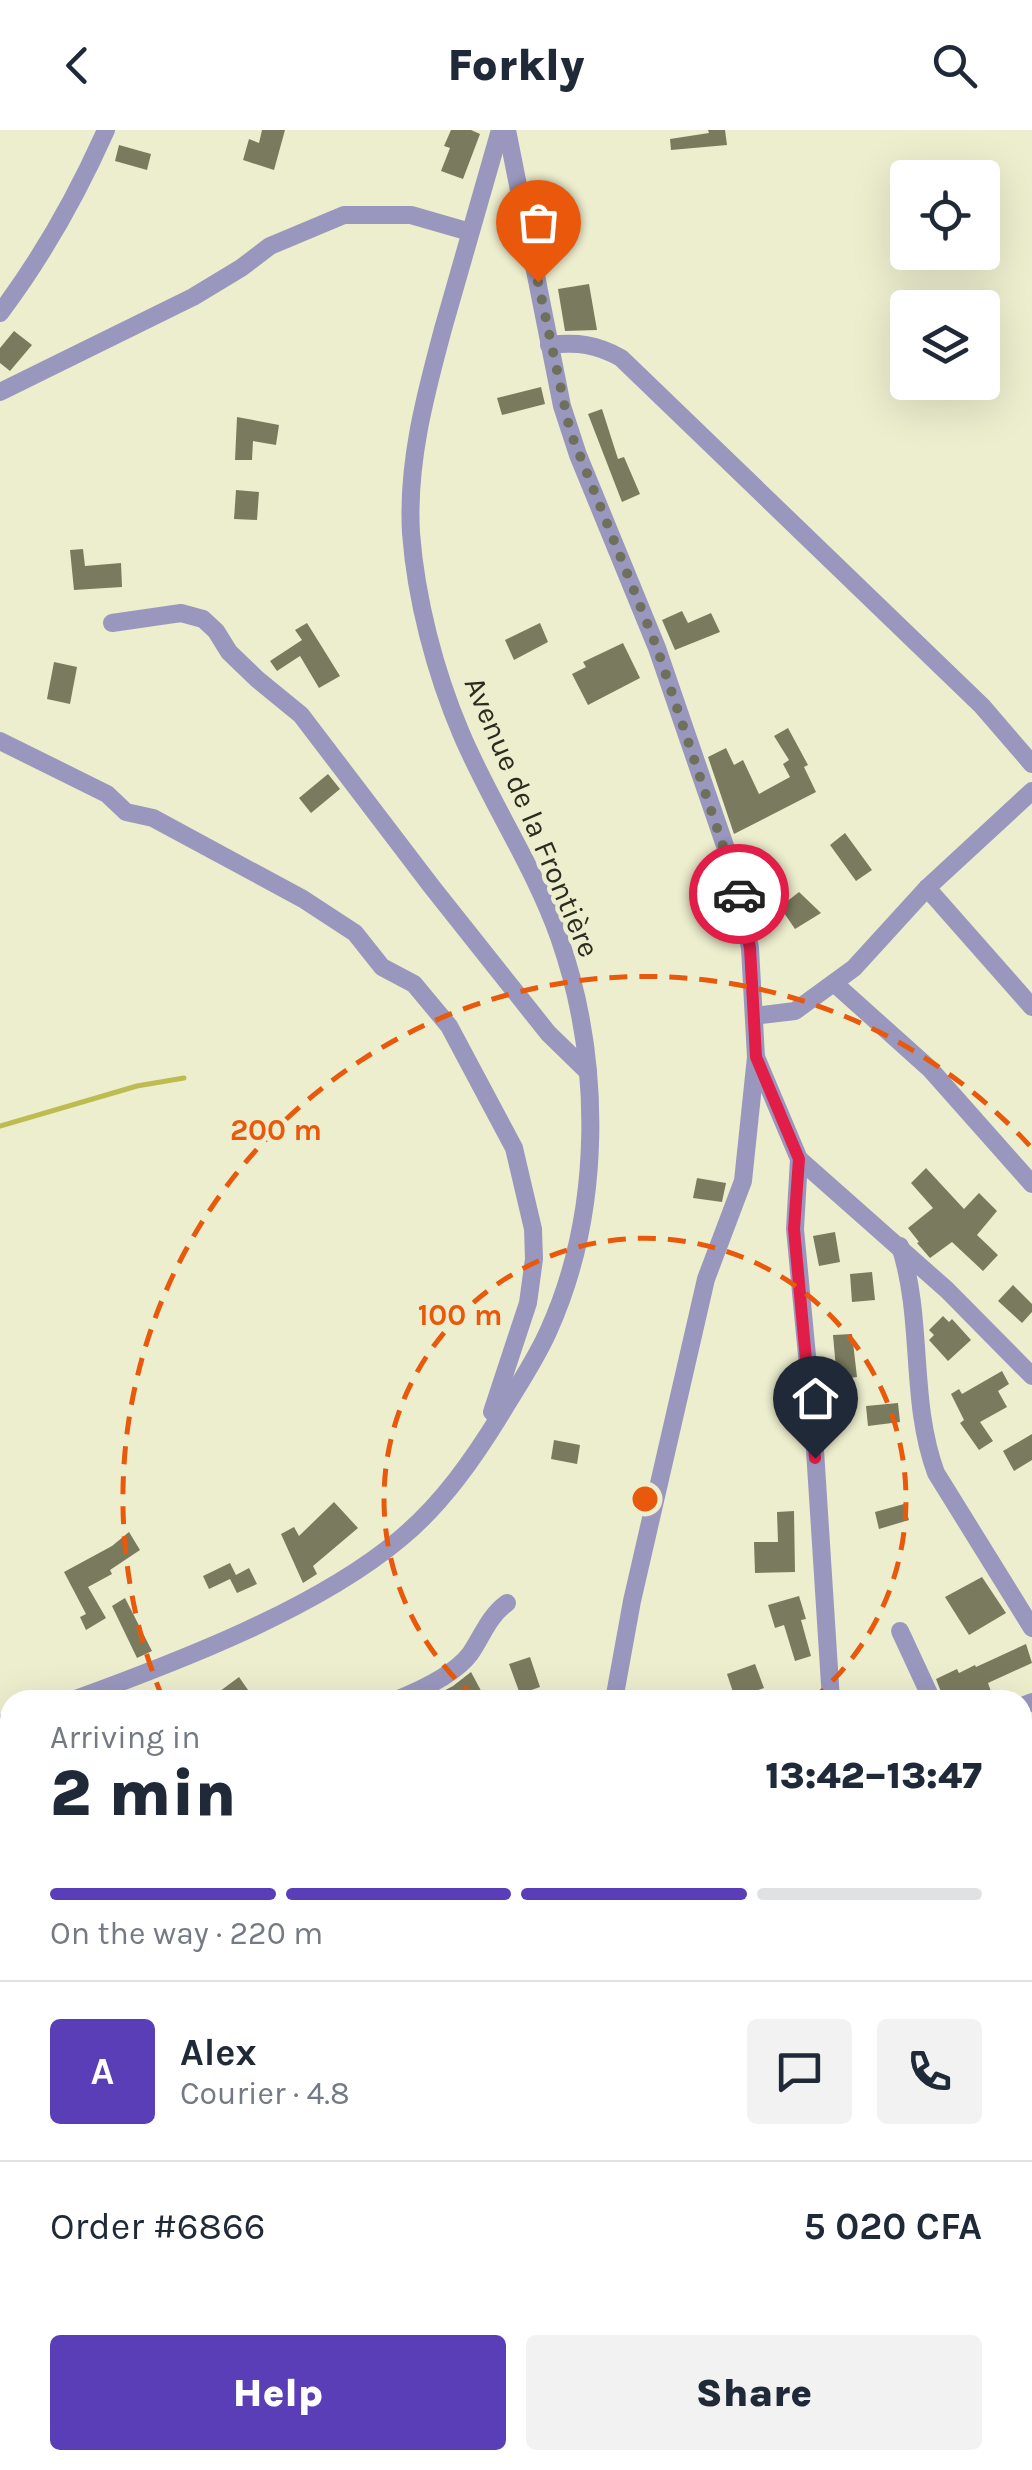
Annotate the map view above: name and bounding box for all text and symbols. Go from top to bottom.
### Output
icon: back [50,38,105,93]
icon: search [927,38,982,93]
text: Forkly [448,39,584,91]
map controls [890,160,1000,400]
button: locate [890,160,1000,270]
pin [496,180,581,283]
icon: bag [511,195,566,250]
button: layers [890,290,1000,400]
street label: Avenue de la Frontière [457,671,607,963]
courier [689,844,789,944]
icon: car [712,867,767,922]
text: 200 m [230,1112,322,1148]
text: 100 m [418,1297,502,1333]
pin [773,1356,858,1459]
icon: home [788,1371,843,1426]
centre of rings [627,1481,663,1517]
text: Arriving in [50,1719,201,1756]
text: 13:42–13:47 [765,1753,982,1798]
text: 2 min [50,1755,236,1831]
text: On the way · 220 m [50,1915,323,1952]
button: chat [747,2019,852,2124]
button: phone [877,2019,982,2124]
text: Alex [180,2030,257,2075]
text: A [91,2049,114,2094]
text: Courier · 4.8 [180,2075,350,2112]
text: Order #6866 [50,2204,265,2249]
text: 5 020 CFA [803,2204,982,2249]
button: Help [50,2335,506,2450]
button: Share [526,2335,982,2450]

